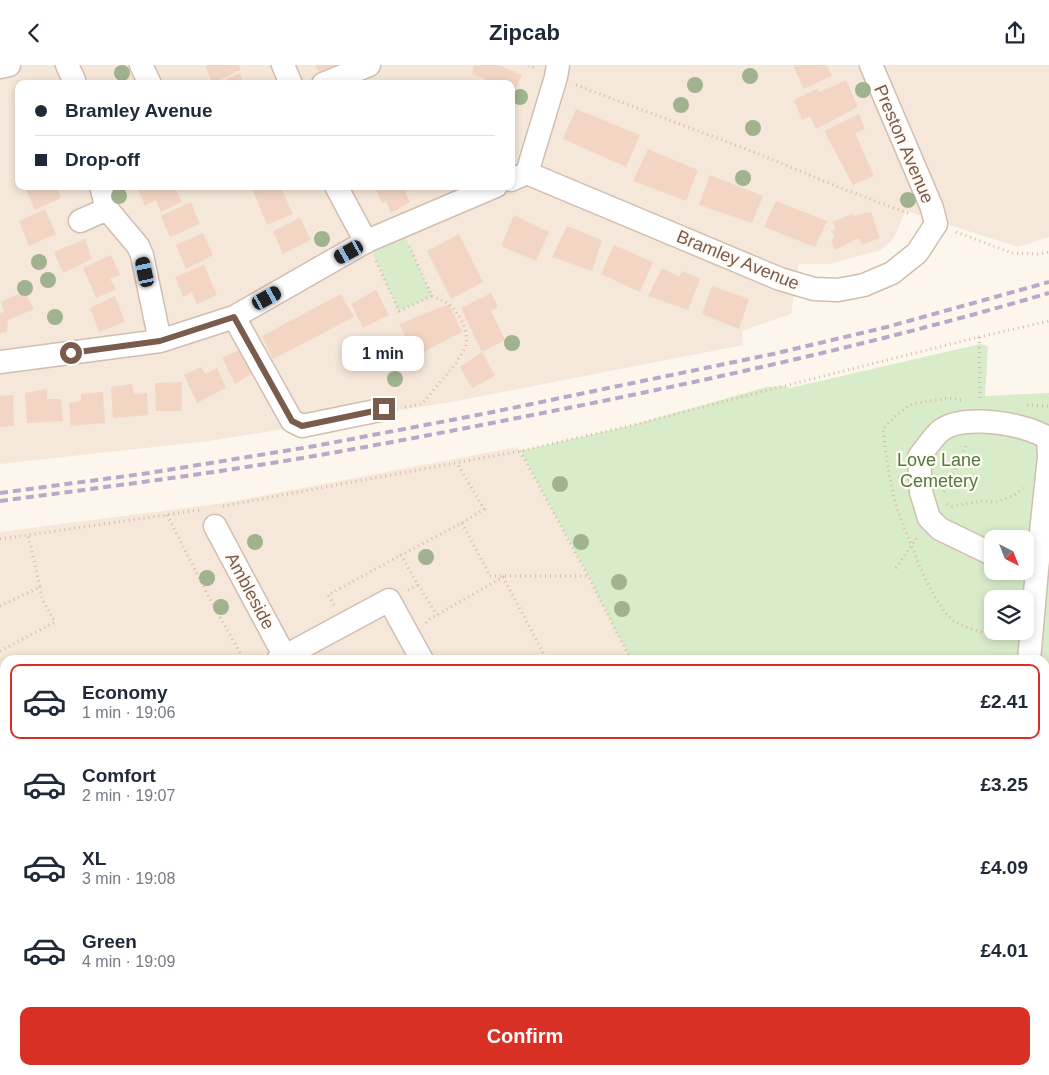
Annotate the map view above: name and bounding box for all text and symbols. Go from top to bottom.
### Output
icon: back [20,19,48,47]
icon: share [1001,19,1029,47]
text: Zipcab [489,20,560,45]
street label: Preston Avenue [870,82,938,206]
text: Bramley Avenue [65,100,213,121]
text: Drop-off [65,149,140,170]
street label: Bramley Avenue [674,226,802,294]
car [332,238,365,266]
car [134,256,155,288]
car [250,284,283,312]
callout: 1 min [343,337,425,371]
route start [60,342,82,364]
text: 1 min [362,345,404,362]
route end [373,398,395,420]
park label: Love Lane Cemetery [897,450,981,491]
north arrow [984,530,1034,580]
map controls [984,530,1034,640]
street label: Ambleside [221,549,279,633]
button: layers [984,590,1034,640]
icon: car [22,679,67,724]
text: Economy [82,682,168,703]
text: £2.41 [980,691,1028,712]
text: 1 min · 19:06 [82,704,175,721]
icon: car [22,762,67,807]
text: Comfort [82,765,156,786]
text: £3.25 [980,774,1028,795]
text: 2 min · 19:07 [82,787,175,804]
icon: car [22,845,67,890]
text: XL [82,848,106,869]
text: £4.09 [980,857,1028,878]
text: 3 min · 19:08 [82,870,175,887]
icon: car [22,928,67,973]
text: Green [82,931,137,952]
text: £4.01 [980,940,1028,961]
text: 4 min · 19:09 [82,953,175,970]
button: Confirm [20,1007,1030,1065]

